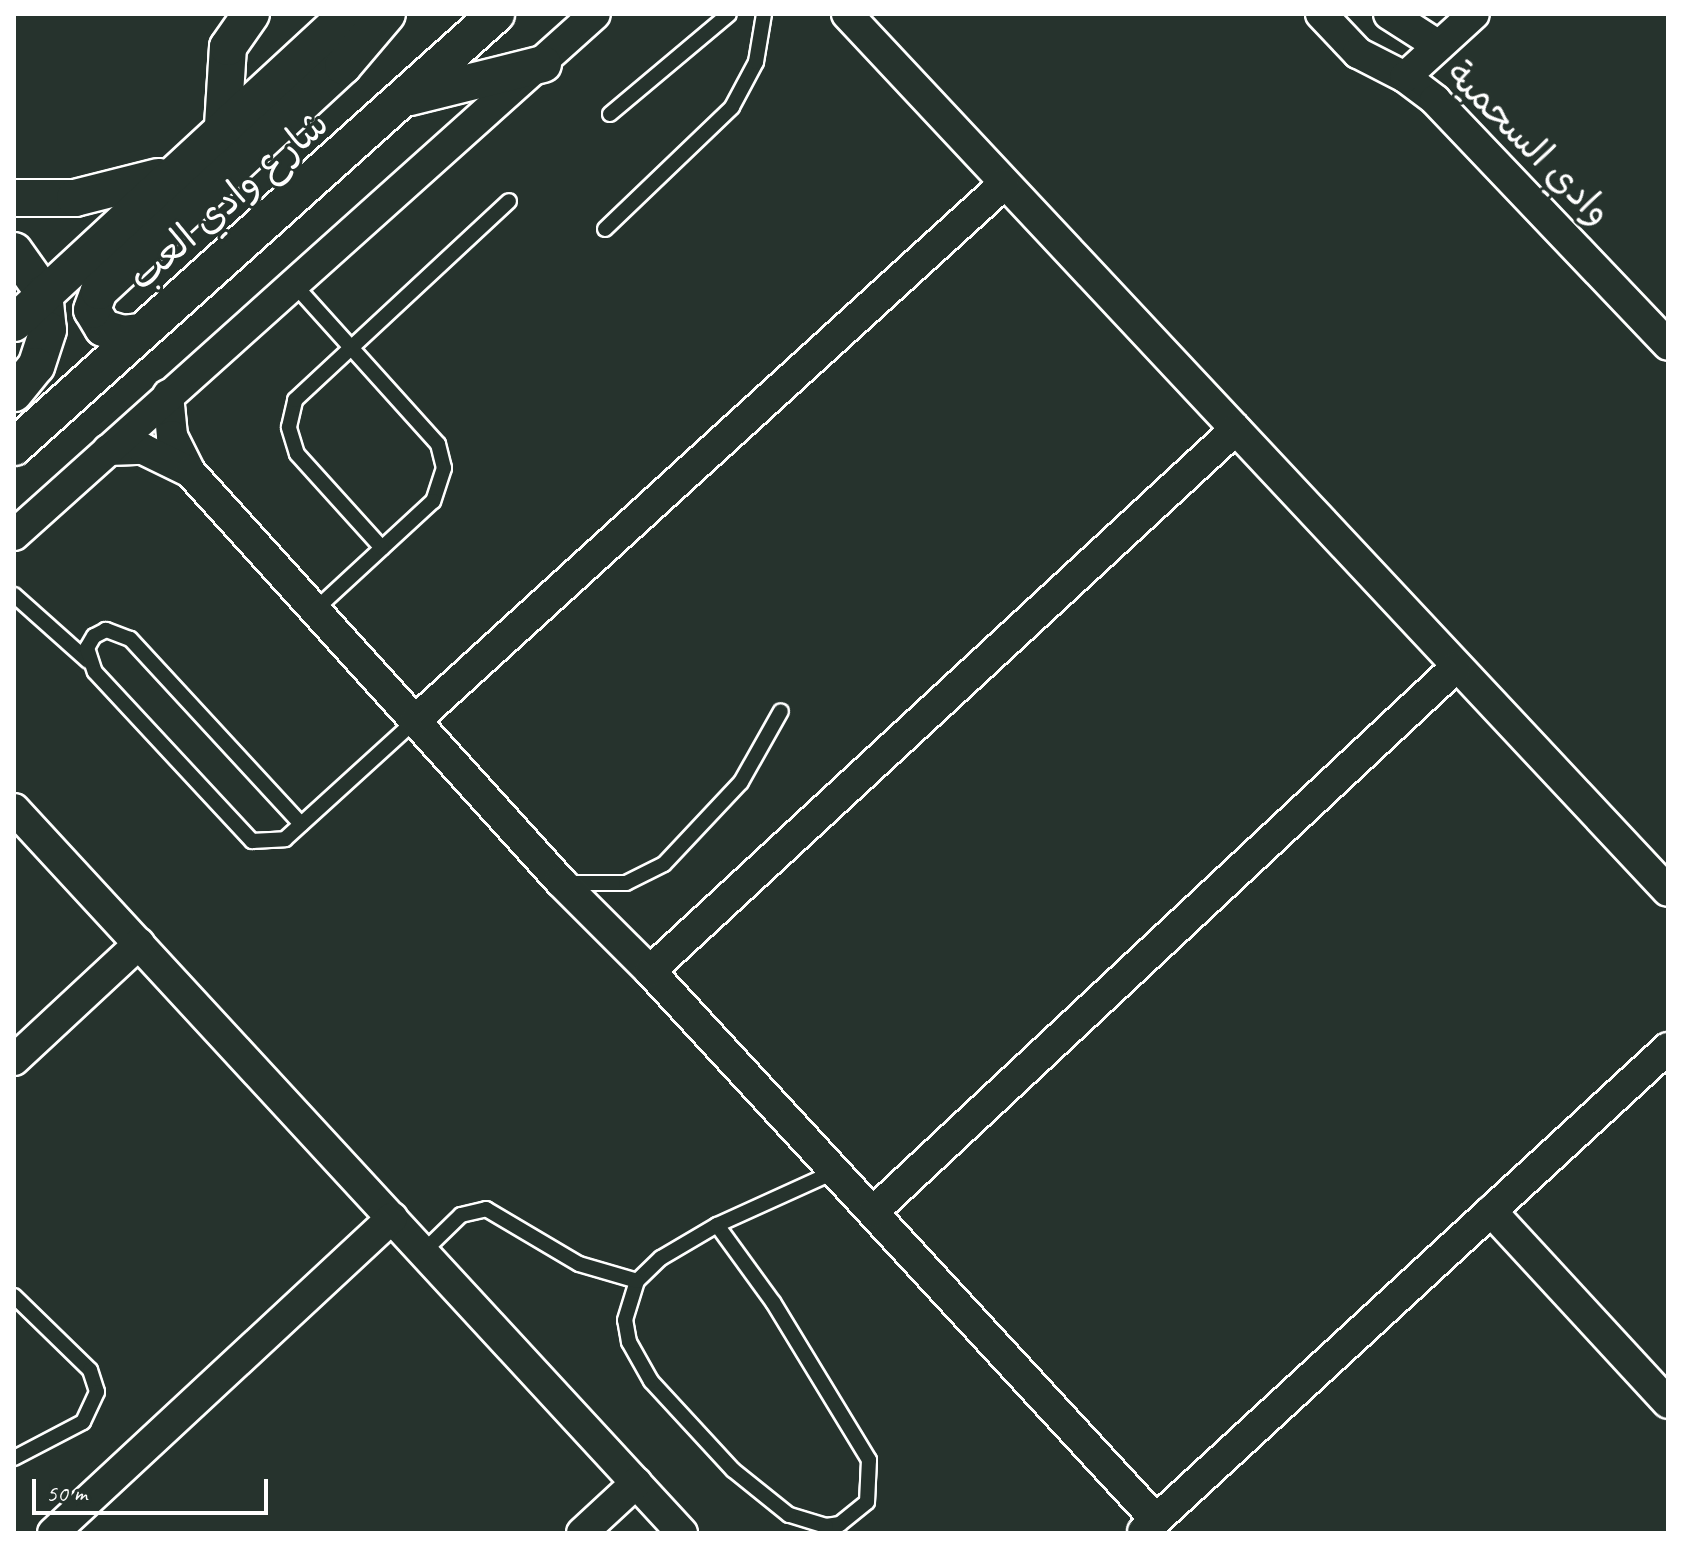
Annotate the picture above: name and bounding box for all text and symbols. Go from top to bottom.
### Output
street label: وادي السحمية [1437,51,1621,235]
street label: شارع وادي العب [118,101,338,299]
scale bar [36,1463,272,1513]
text: 50 m [46,1478,87,1508]

